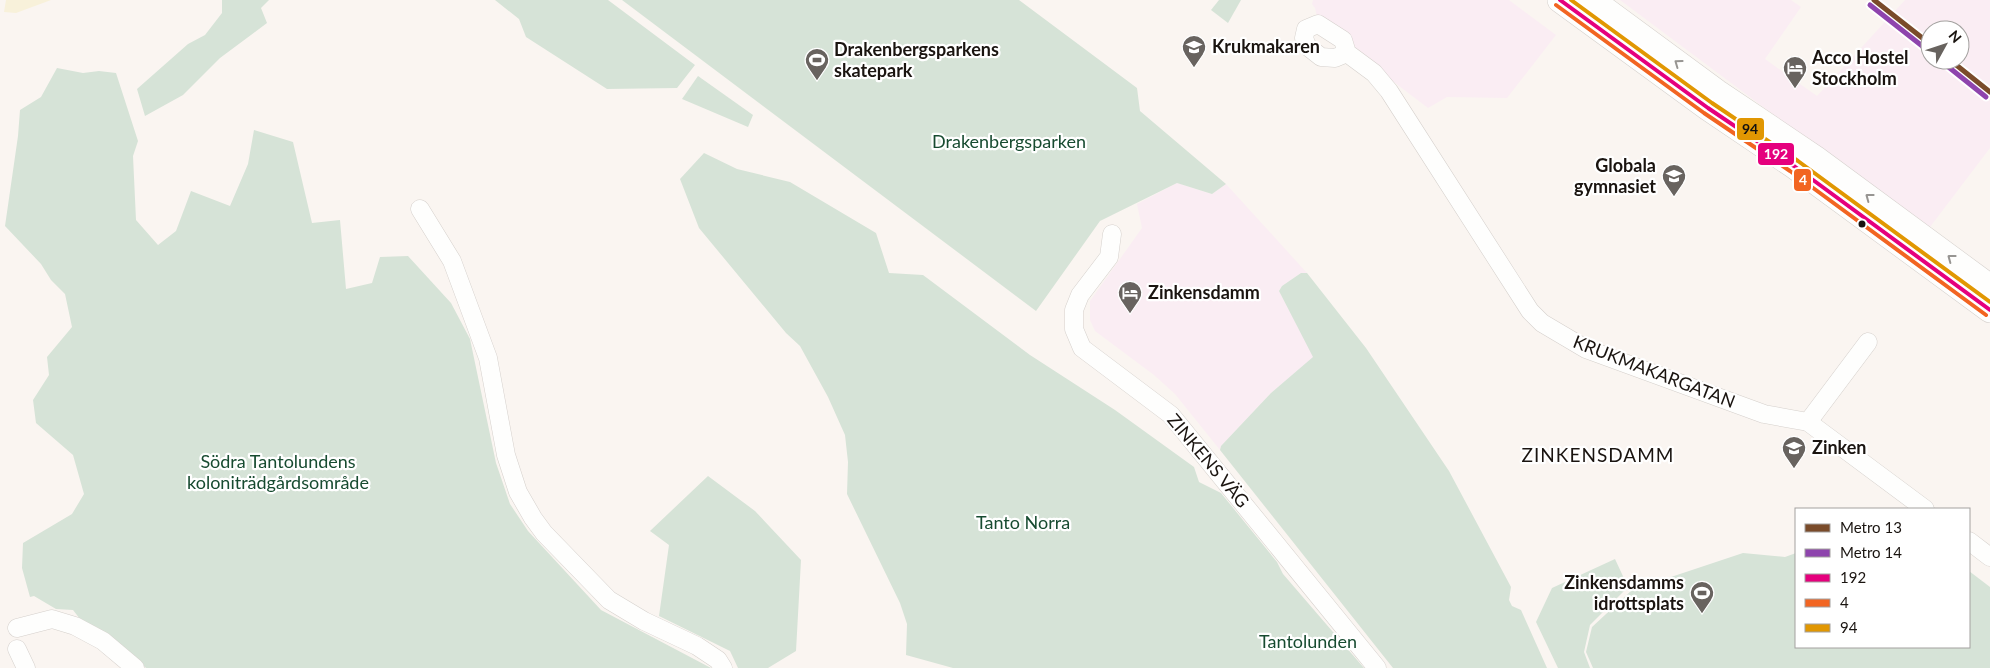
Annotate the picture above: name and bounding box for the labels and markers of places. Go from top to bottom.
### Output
school or university icon: Krukmakaren [1181,34,1207,68]
place label: Krukmakaren [1212,35,1320,57]
place label: Drakenbergsparkens skatepark [834,38,999,81]
place label: Acco Hostel Stockholm [1811,46,1909,89]
sports icon: Drakenbergsparkens skatepark [804,47,830,81]
hotel icon: Acco Hostel Stockholm [1782,55,1808,89]
place label: Globala gymnasiet [1574,154,1656,197]
school or university icon: Globala gymnasiet [1661,163,1687,197]
unlabelled marker [1857,219,1867,229]
hotel icon: Zinkensdamm [1117,280,1143,314]
place label: Zinkensdamm [1148,281,1260,303]
school or university icon: Zinken [1781,435,1807,469]
place label: Zinken [1812,436,1867,458]
place label: Zinkensdamms idrottsplats [1564,571,1684,614]
sports icon: Zinkensdamms idrottsplats [1689,580,1715,614]

